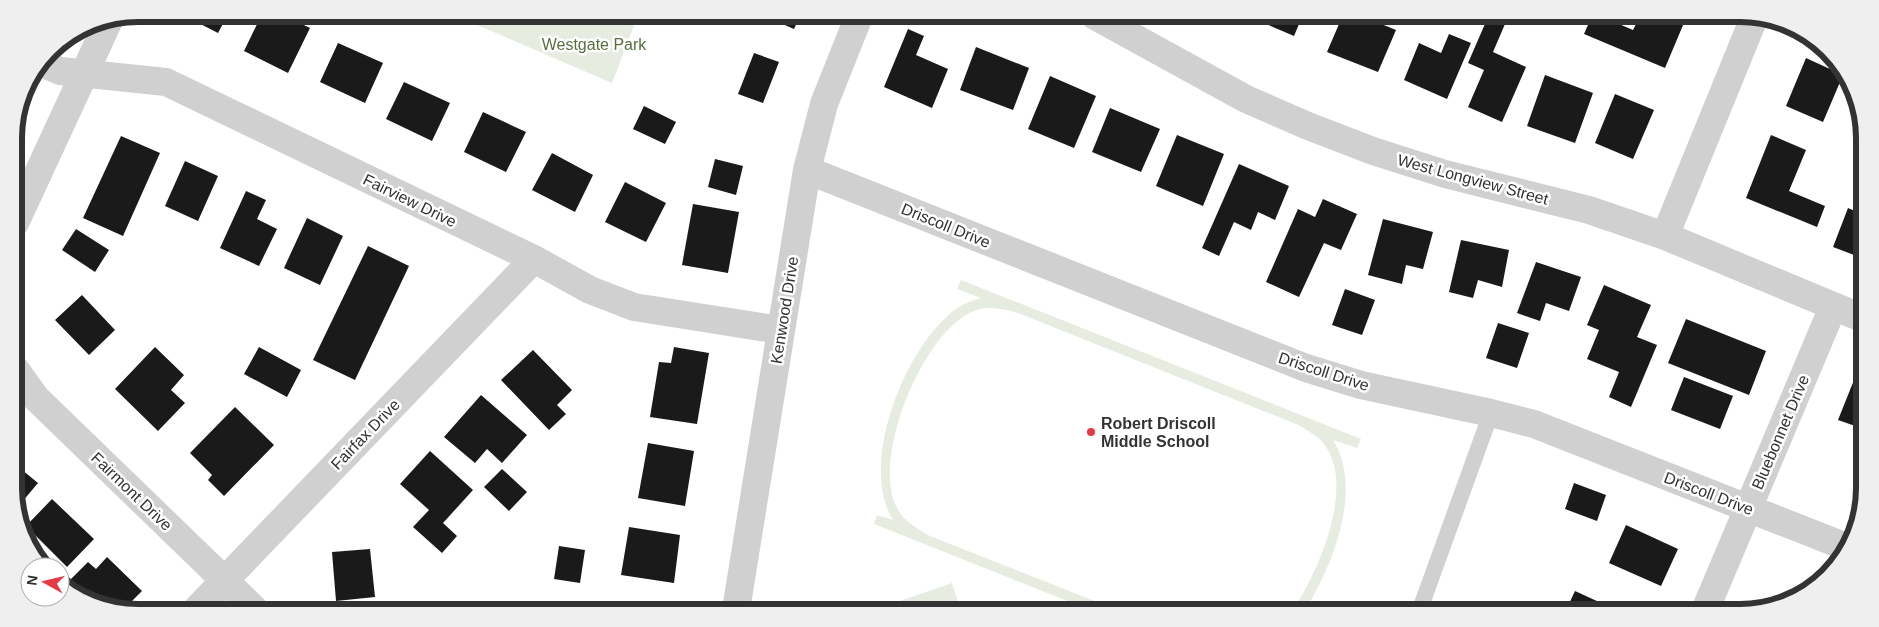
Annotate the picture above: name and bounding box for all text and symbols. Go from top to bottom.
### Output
park label: Westgate Park [542,36,647,53]
street label: West Longview Street [1396,151,1551,208]
street label: Fairview Drive [361,171,459,230]
street label: Driscoll Drive [899,200,993,251]
street label: Kenwood Drive [768,255,801,365]
street label: Driscoll Drive [1276,349,1371,394]
street label: Bluebonnet Drive [1749,372,1812,492]
street label: Fairfax Drive [328,396,403,473]
place label: Robert Driscoll Middle School [1101,415,1216,450]
marker: Robert Driscoll Middle School [1085,426,1097,438]
street label: Fairmont Drive [88,449,175,534]
street label: Driscoll Drive [1662,469,1756,518]
north arrow [20,557,70,607]
text: N [23,574,41,586]

